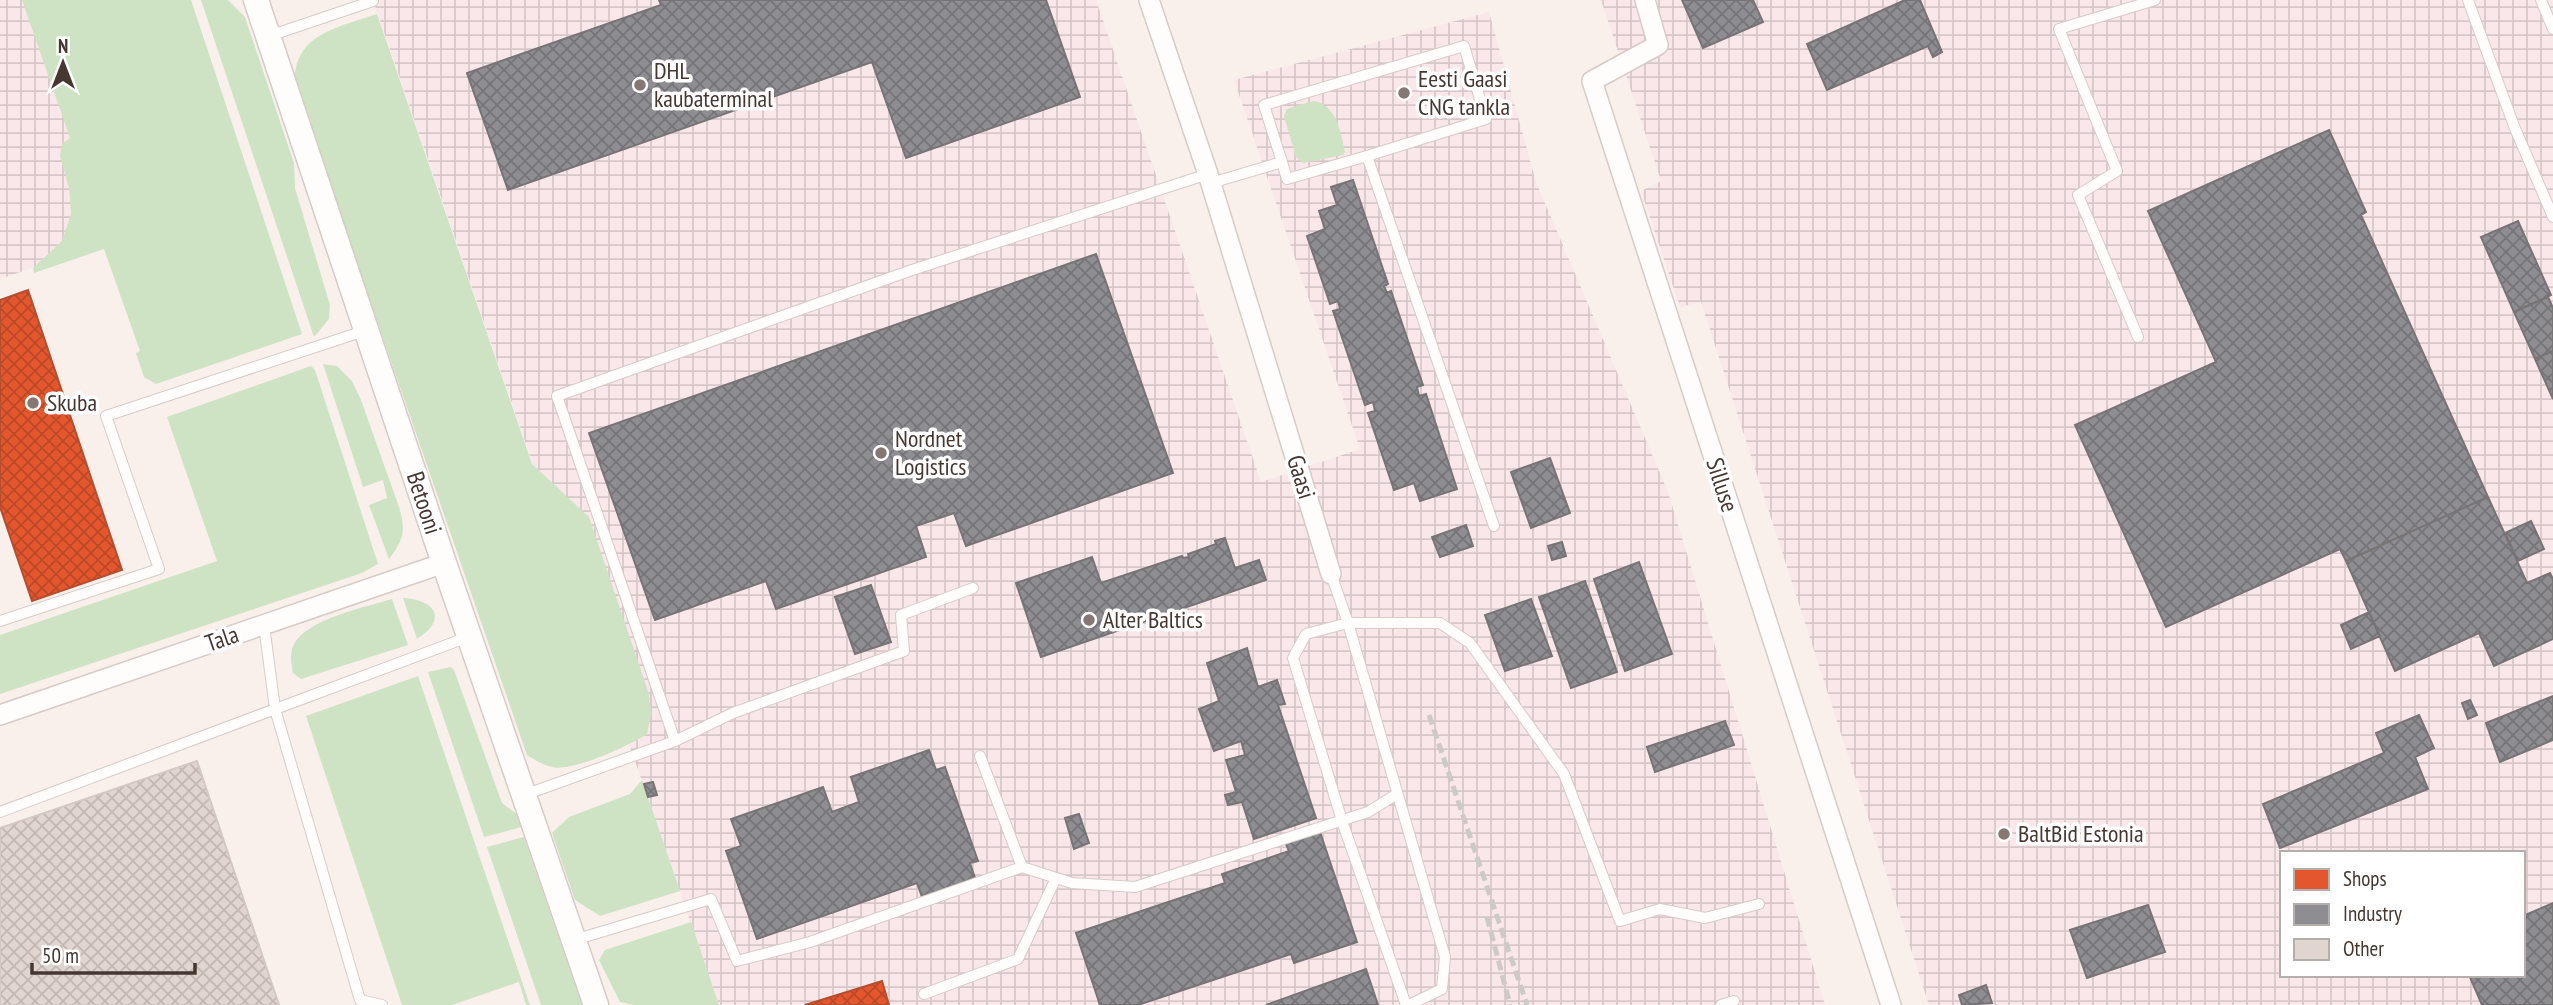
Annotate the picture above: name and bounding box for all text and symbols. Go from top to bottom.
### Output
north arrow [28,28,98,98]
text: N [58,34,68,58]
place label: DHL kaubaterminal [654,55,773,114]
place label: Eesti Gaasi CNG tankla [1418,63,1510,122]
marker: DHL kaubaterminal [632,77,648,93]
marker: Eesti Gaasi CNG tankla [1396,85,1412,101]
place label: Skuba [47,387,97,418]
marker: Skuba [25,395,41,411]
place label: Nordnet Logistics [895,423,966,482]
marker: Nordnet Logistics [873,445,889,461]
street label: Gaasi [1280,451,1323,503]
street label: Silluse [1699,454,1746,516]
street label: Betooni [400,468,449,538]
place label: Alter Baltics [1103,604,1203,635]
marker: Alter Baltics [1081,612,1097,628]
street label: Tala [201,618,243,659]
place label: BaltBid Estonia [2018,818,2144,849]
marker: BaltBid Estonia [1996,826,2012,842]
legend [2280,851,2525,977]
text: Shops [2343,865,2387,892]
text: Industry [2343,900,2402,927]
scale bar [32,932,194,976]
text: Other [2343,935,2384,962]
text: 50 m [42,942,79,969]

